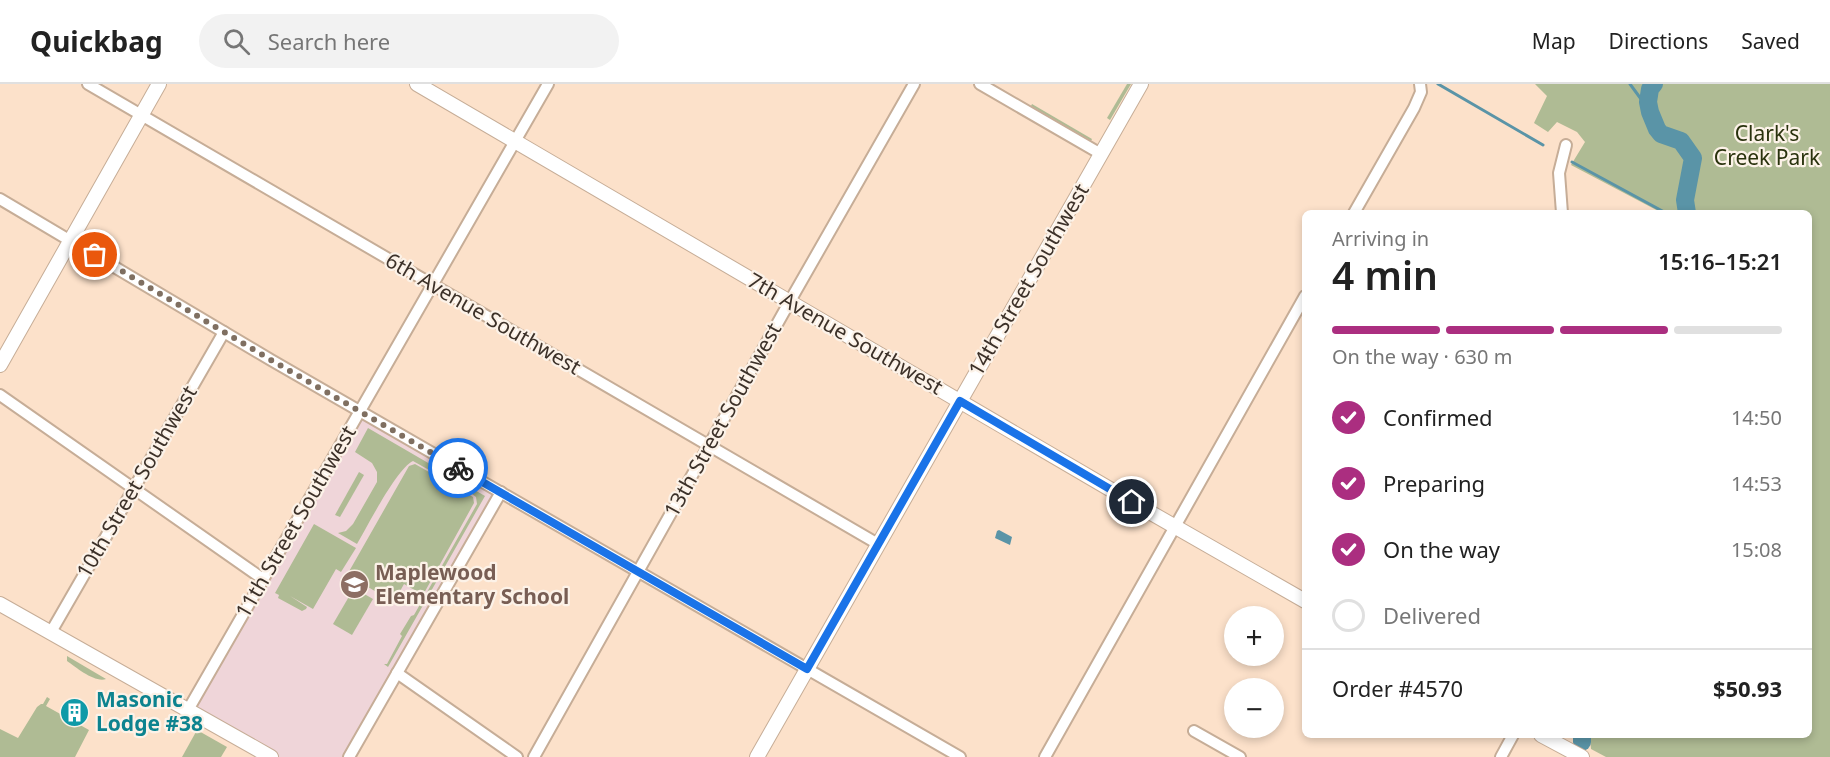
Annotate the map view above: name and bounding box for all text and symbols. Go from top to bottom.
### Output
search box [199,14,619,68]
text: Quickbag [30,22,163,60]
icon: search [220,25,253,58]
text: Search here [268,26,390,56]
text: Map [1532,27,1576,55]
text: Directions [1609,27,1708,55]
text: Saved [1741,27,1800,55]
park label: Clark's Creek Park [1714,119,1821,171]
street label: 14th Street Southwest [962,178,1095,381]
text: Arriving in [1332,225,1429,252]
pin [69,229,120,280]
icon: bag [78,238,111,271]
street label: 6th Avenue Southwest [381,246,587,381]
text: 15:16–15:21 [1658,246,1782,276]
text: 4 min [1332,248,1438,301]
street label: 7th Avenue Southwest [743,266,949,401]
street label: 13th Street Southwest [657,317,787,522]
text: On the way · 630 m [1332,343,1512,370]
street label: 10th Street Southwest [70,380,203,583]
icon: check [1332,401,1365,434]
text: Confirmed [1383,402,1493,432]
text: 14:50 [1731,404,1782,431]
street label: 11th Street Southwest [229,420,362,623]
courier [428,438,488,498]
icon: bike [442,452,475,485]
icon: check [1332,467,1365,500]
text: Preparing [1383,468,1485,498]
text: 14:53 [1731,470,1782,497]
pin [1106,476,1157,527]
icon: home [1115,485,1148,518]
icon: check [1332,533,1365,566]
text: On the way [1383,534,1500,564]
text: 15:08 [1731,536,1782,563]
place label: Maplewood Elementary School [375,558,569,610]
school or university icon: Maplewood Elementary School [338,569,370,601]
text: Delivered [1383,600,1481,630]
map controls [1224,606,1284,738]
button: + [1224,606,1284,666]
text: Order #4570 [1332,673,1463,703]
text: $50.93 [1713,673,1782,703]
button: − [1224,678,1284,738]
place label: Masonic Lodge #38 [96,685,203,737]
building icon: Masonic Lodge #38 [59,696,91,728]

